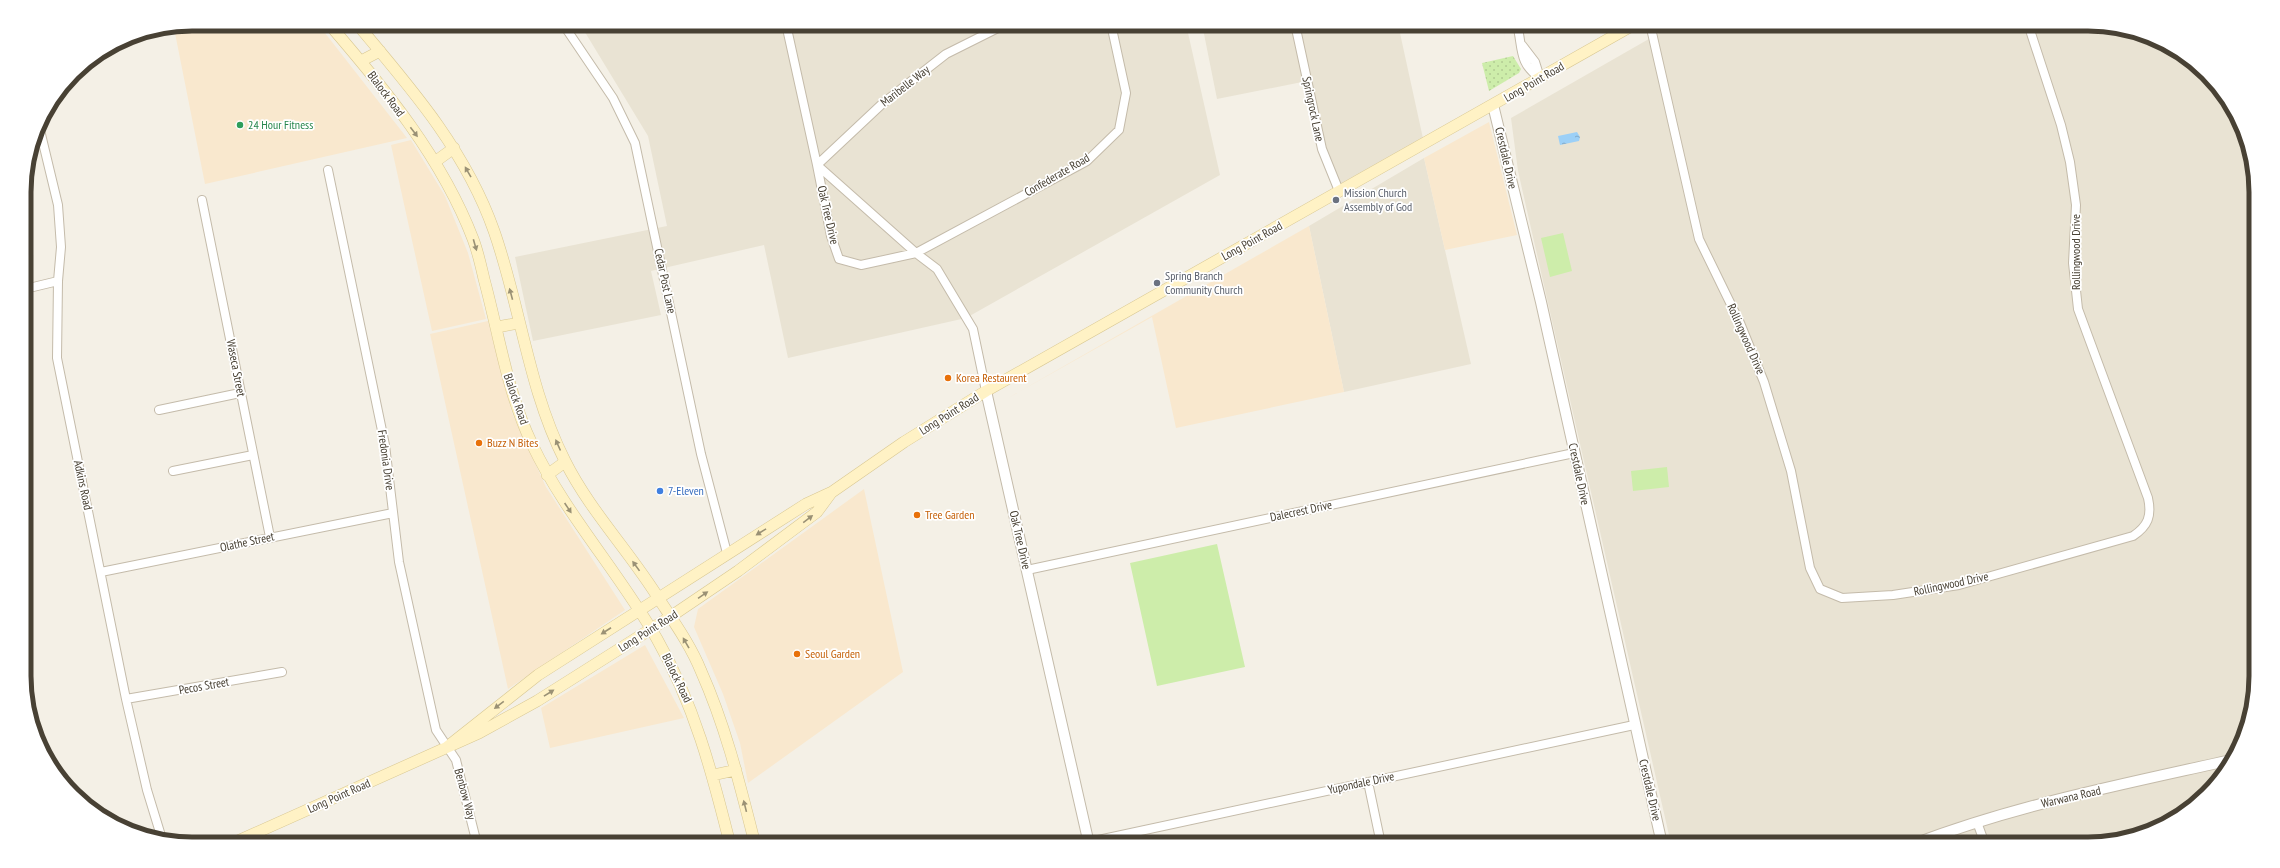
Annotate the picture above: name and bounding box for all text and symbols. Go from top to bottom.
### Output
street label: Long Point Road [1501,58,1567,105]
street label: Maribelle Way [877,61,933,109]
street label: Blalock Road [364,68,408,119]
street label: Springrock Lane [1299,75,1328,143]
place label: 24 Hour Fitness [248,117,313,132]
marker: 24 Hour Fitness [235,120,245,130]
street label: Crestdale Drive [1492,125,1521,190]
one-way arrow [409,126,418,137]
street label: Confederate Road [1021,150,1092,199]
one-way arrow [464,167,471,178]
street label: Oak Tree Drive [814,184,843,246]
place label: Mission Church Assembly of God [1344,185,1412,214]
marker: Mission Church Assembly of God [1331,195,1341,205]
street label: Rollingwood Drive [2068,214,2083,290]
street label: Long Point Road [1219,218,1285,263]
one-way arrow [472,240,478,252]
street label: Cedar Post Lane [651,247,680,315]
place label: Spring Branch Community Church [1165,268,1243,297]
marker: Spring Branch Community Church [1152,278,1162,288]
one-way arrow [508,288,514,301]
street label: Rollingwood Drive [1724,301,1769,377]
street label: Waseca Street [224,338,250,398]
place label: Korea Restaurent [956,370,1027,385]
street label: Blalock Road [501,371,532,426]
marker: Korea Restaurent [943,373,953,383]
street label: Long Point Road [916,389,981,438]
street label: Fredonia Drive [375,429,398,491]
place label: Buzz N Bites [487,435,538,450]
marker: Buzz N Bites [474,438,484,448]
one-way arrow [555,439,561,451]
street label: Crestdale Drive [1566,442,1593,506]
street label: Adkins Road [71,459,96,511]
place label: 7-Eleven [668,483,704,498]
marker: 7-Eleven [655,486,665,496]
street label: Dalecrest Drive [1269,497,1333,524]
one-way arrow [564,503,572,514]
place label: Tree Garden [925,507,974,522]
street label: Oak Tree Drive [1006,509,1035,571]
marker: Tree Garden [912,510,922,520]
one-way arrow [802,515,813,523]
street label: Olathe Street [218,528,276,555]
one-way arrow [756,528,767,535]
one-way arrow [632,560,640,571]
street label: Rollingwood Drive [1912,568,1990,599]
one-way arrow [697,591,708,599]
street label: Long Point Road [615,606,680,655]
one-way arrow [601,627,611,635]
one-way arrow [682,637,689,649]
place label: Seoul Garden [805,646,860,661]
marker: Seoul Garden [792,649,802,659]
street label: Blalock Road [659,651,696,705]
street label: Pecos Street [178,674,231,697]
one-way arrow [543,690,555,697]
one-way arrow [494,700,505,709]
street label: Crestdale Drive [1636,757,1665,822]
street label: Benbow Way [451,767,480,822]
street label: Yupondale Drive [1326,768,1396,797]
street label: Long Point Road [305,775,372,816]
street label: Warwana Road [2040,782,2102,811]
one-way arrow [742,800,748,812]

